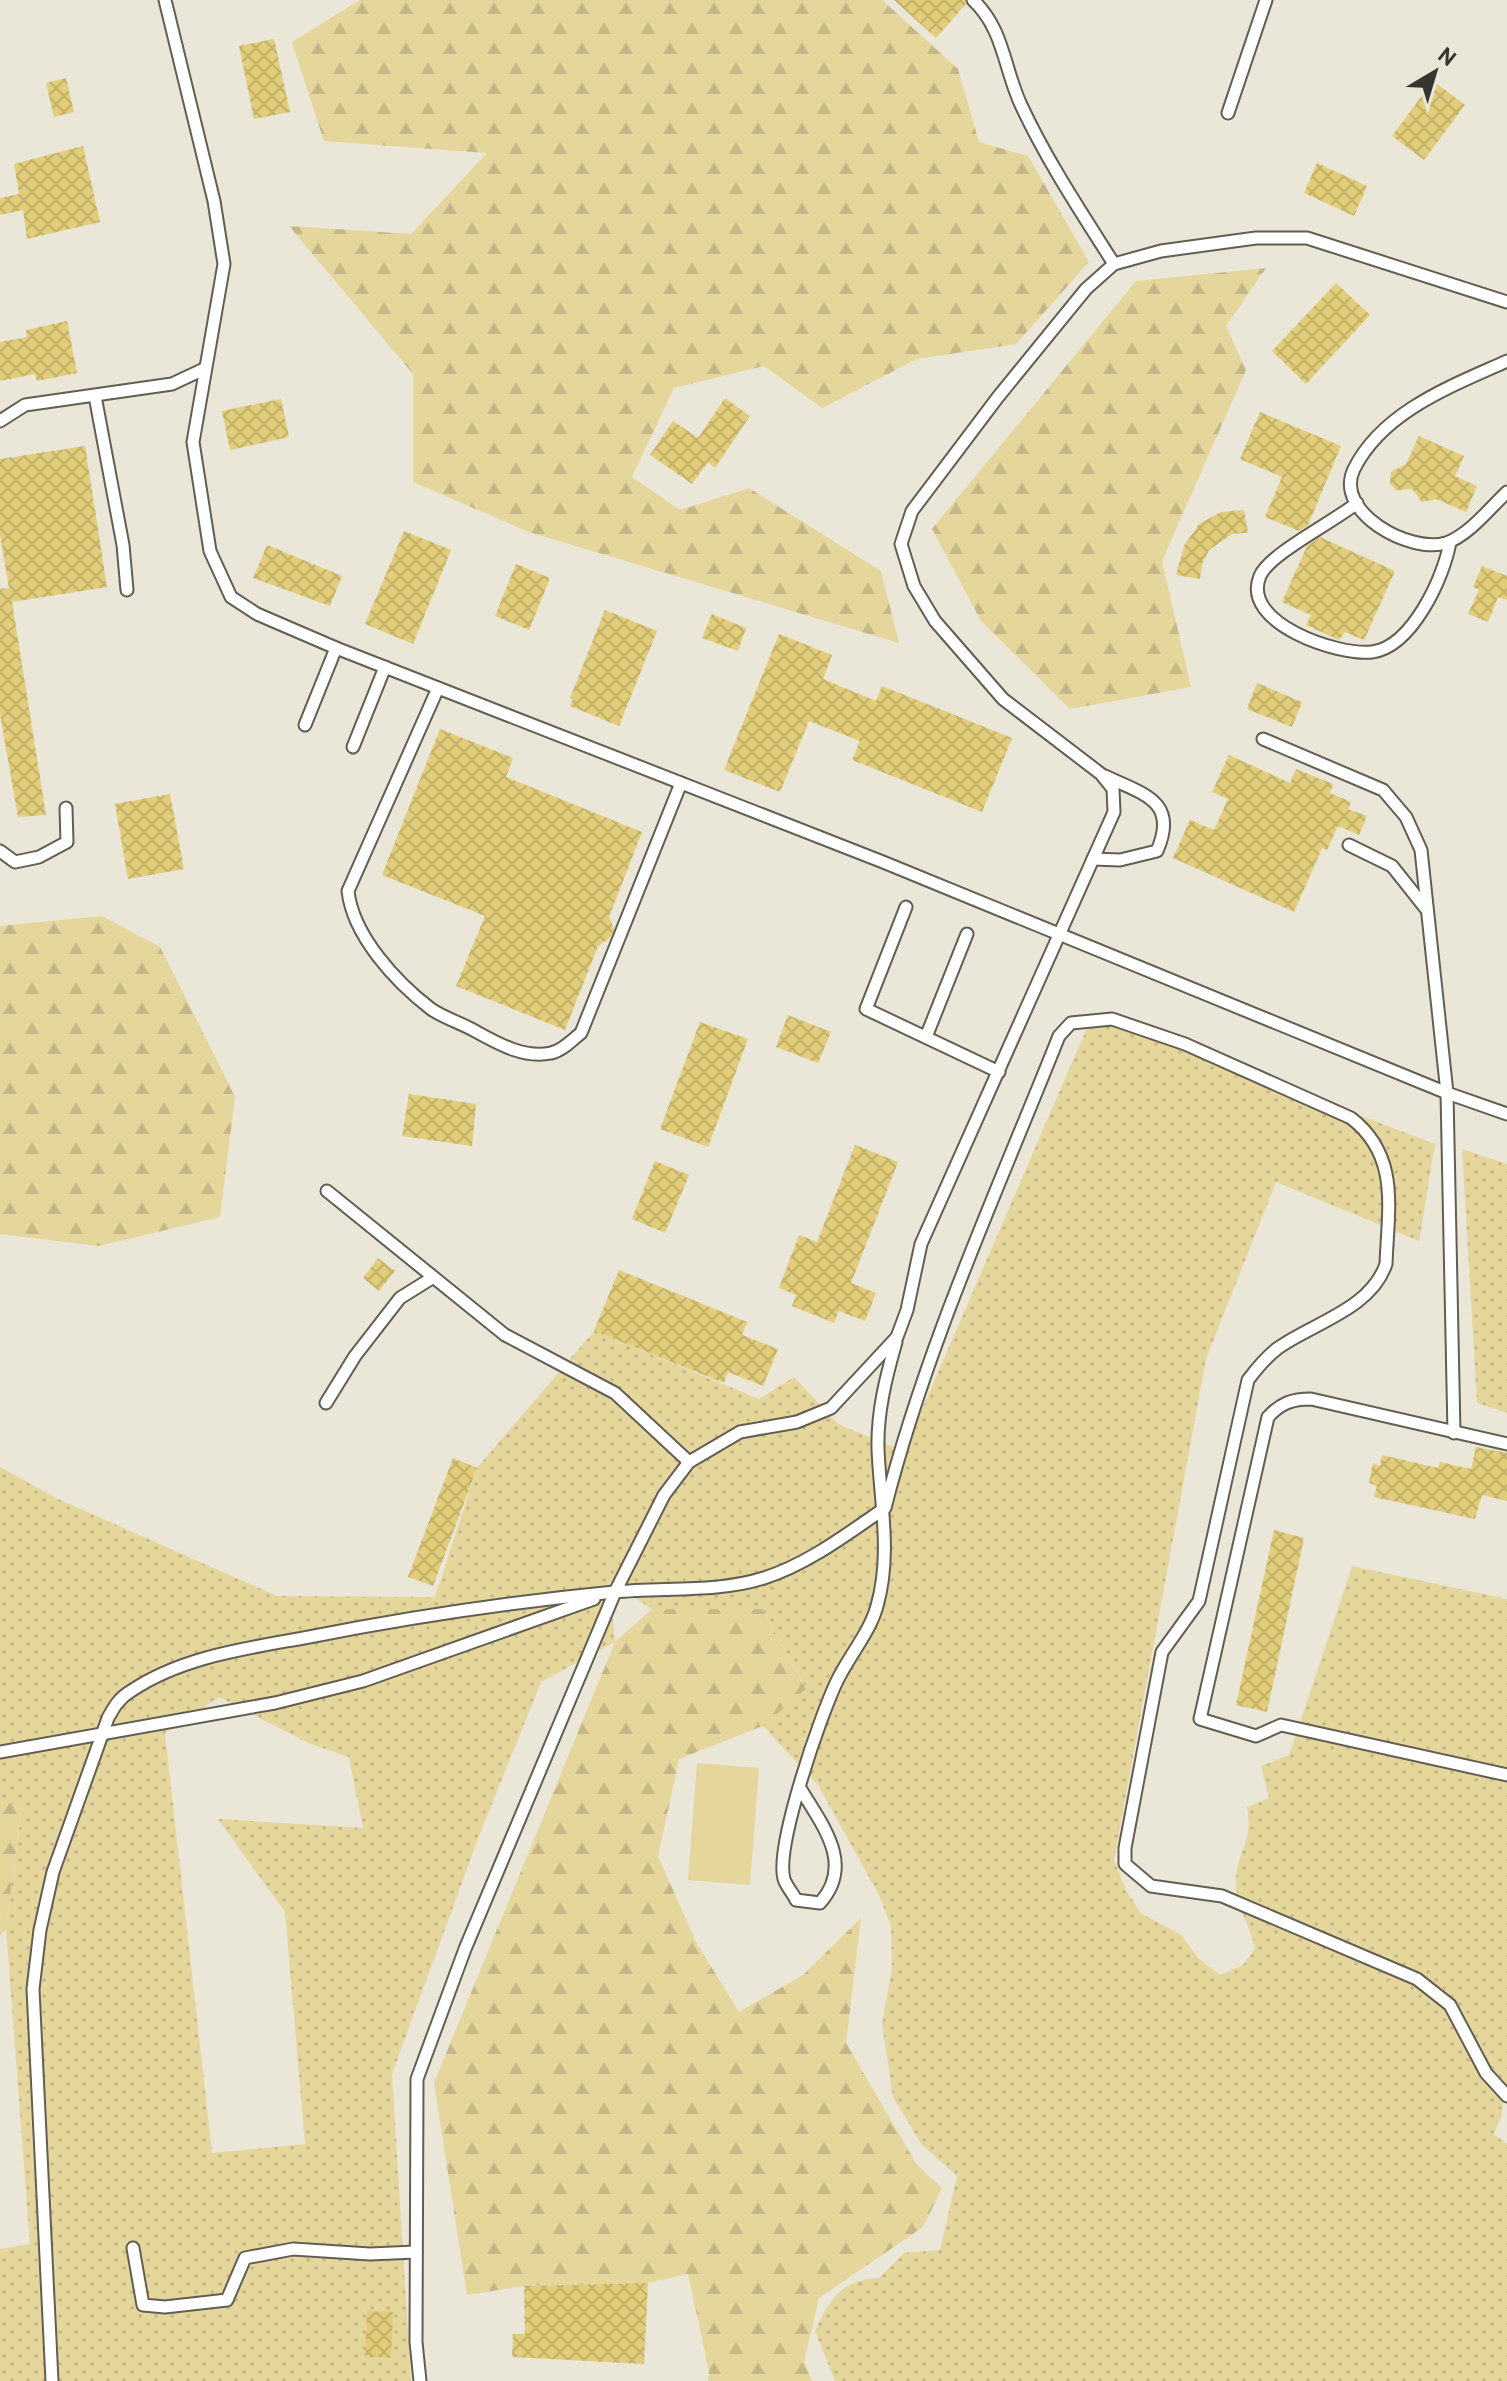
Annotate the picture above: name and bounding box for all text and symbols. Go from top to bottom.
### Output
north arrow [1395,32,1475,112]
text: N [1431,43,1460,74]

